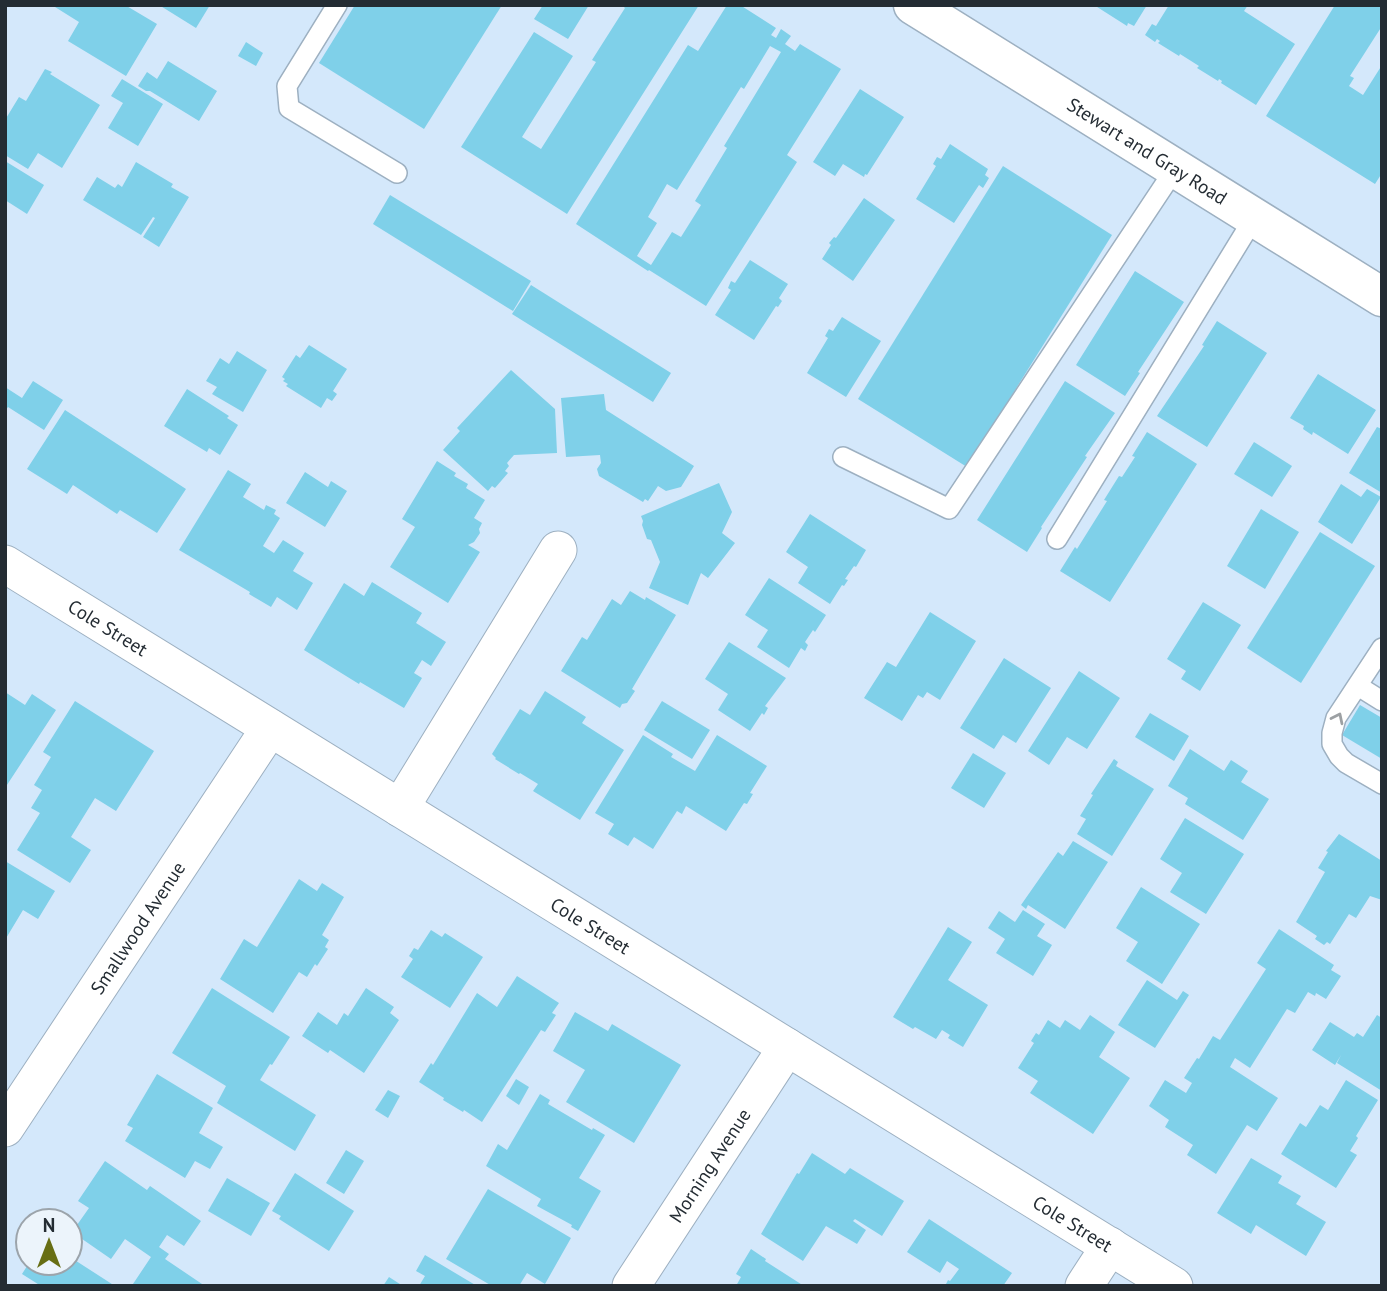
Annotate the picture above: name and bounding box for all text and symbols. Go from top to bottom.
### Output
street label: Stewart and Gray Road [1063,92,1232,210]
street label: Cole Street [64,594,153,662]
one-way arrow [1330,713,1344,725]
street label: Smallwood Avenue [85,857,190,999]
street label: Cole Street [546,892,635,959]
street label: Morning Avenue [664,1104,756,1227]
street label: Cole Street [1028,1190,1118,1257]
north arrow [14,1207,84,1277]
text: N [43,1213,55,1237]

